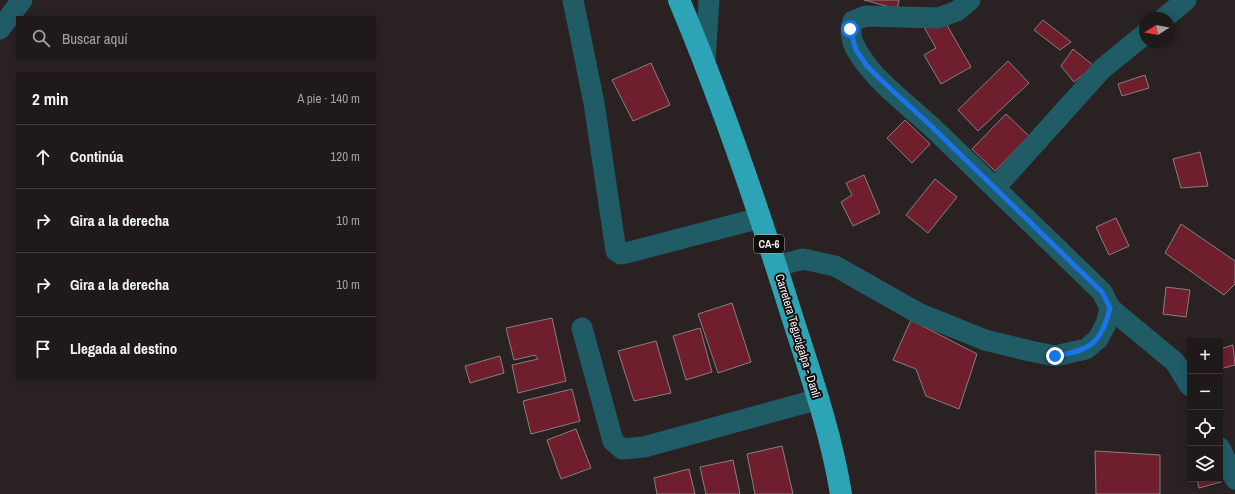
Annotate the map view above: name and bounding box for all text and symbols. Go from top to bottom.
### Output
north arrow [1139,12,1175,48]
search box [16,16,376,60]
route start [841,20,859,38]
icon: search [30,27,52,49]
text: Buscar aquí [62,28,128,49]
text: 2 min [32,87,68,110]
text: A pie · 140 m [297,90,360,107]
icon: ahead [32,146,54,168]
text: Continúa [70,146,123,167]
text: 120 m [330,148,360,165]
icon: right [32,210,54,232]
text: Gira a la derecha [70,210,169,231]
text: 10 m [336,212,360,229]
road number: CA-6 [754,235,784,253]
street label: Carretera Tegucigalpa - Danli [772,272,824,400]
icon: right [32,274,54,296]
text: Gira a la derecha [70,274,169,295]
text: 10 m [336,276,360,293]
icon: arrive [32,338,54,360]
text: Llegada al destino [70,338,177,359]
map controls [1187,338,1223,482]
button: + [1187,338,1223,374]
route end [1046,347,1064,365]
button: − [1187,374,1223,410]
button: locate [1187,410,1223,446]
button: layers [1187,446,1223,482]

